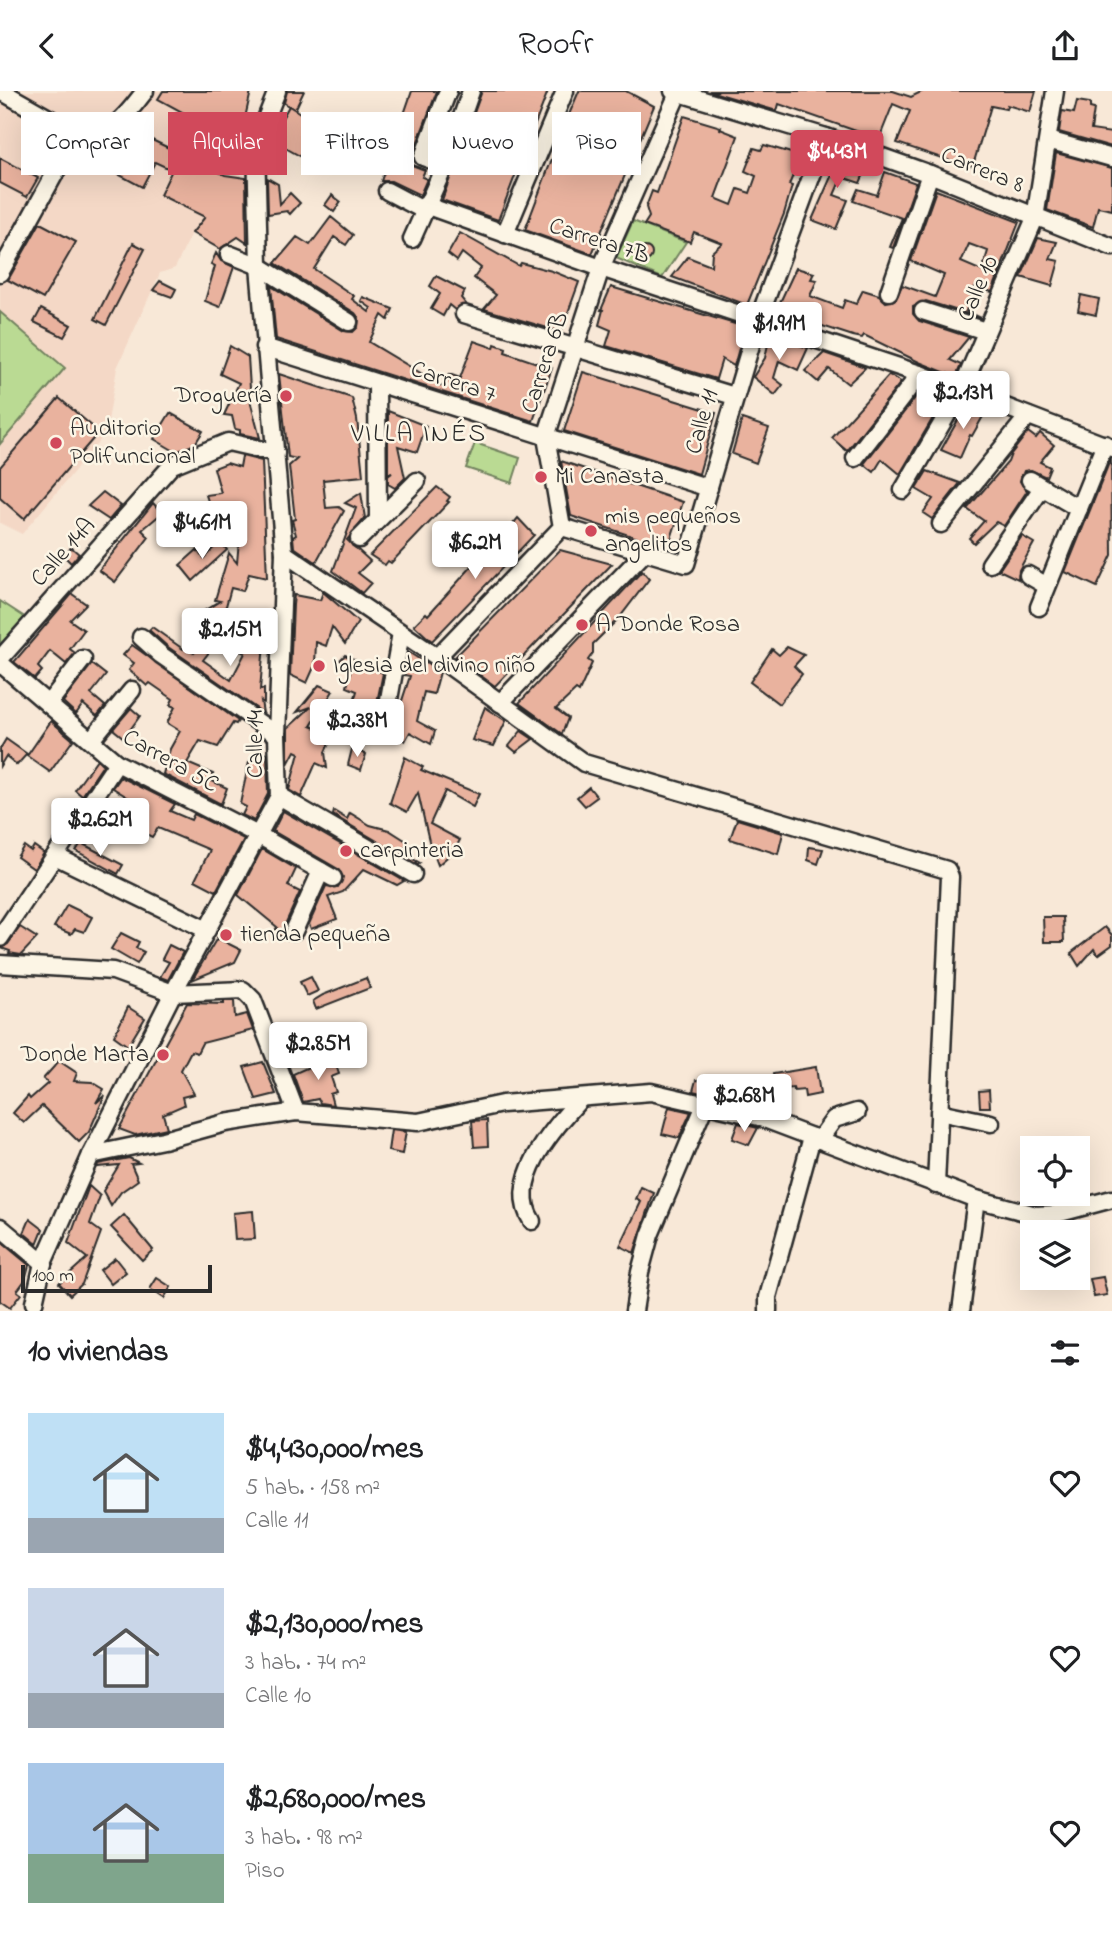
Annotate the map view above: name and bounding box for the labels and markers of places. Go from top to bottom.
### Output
pin: $4.43M [780,131,894,190]
pin: $1.91M [722,303,836,362]
pin: $2.13M [906,371,1020,431]
place label: Droguería [174,379,272,414]
marker: Droguería [278,388,294,404]
place label: Auditorio Polifuncional [70,412,195,475]
marker: Auditorio Polifuncional [48,435,64,451]
place label: Mi Canasta [555,460,664,495]
marker: Mi Canasta [533,469,549,485]
place label: mis pequeños angelitos [605,500,741,563]
pin: $4.61M [145,501,259,561]
pin: $6.2M [426,521,524,581]
marker: mis pequeños angelitos [583,523,599,539]
place label: A Donde Rosa [596,608,740,643]
pin: $2.15M [173,609,287,668]
marker: A Donde Rosa [574,617,590,633]
place label: Iglesia del divino niño [333,649,535,684]
marker: Iglesia del divino niño [311,658,327,674]
pin: $2.38M [300,699,414,759]
pin: $2.62M [43,799,157,858]
place label: carpinteria [360,834,464,869]
marker: carpinteria [338,843,354,859]
place label: tienda pequeña [240,918,390,953]
marker: tienda pequeña [218,927,234,943]
pin: $2.85M [261,1023,375,1082]
place label: Donde Marta [20,1038,149,1073]
marker: Donde Marta [155,1047,171,1063]
pin: $2.68M [687,1075,801,1134]

